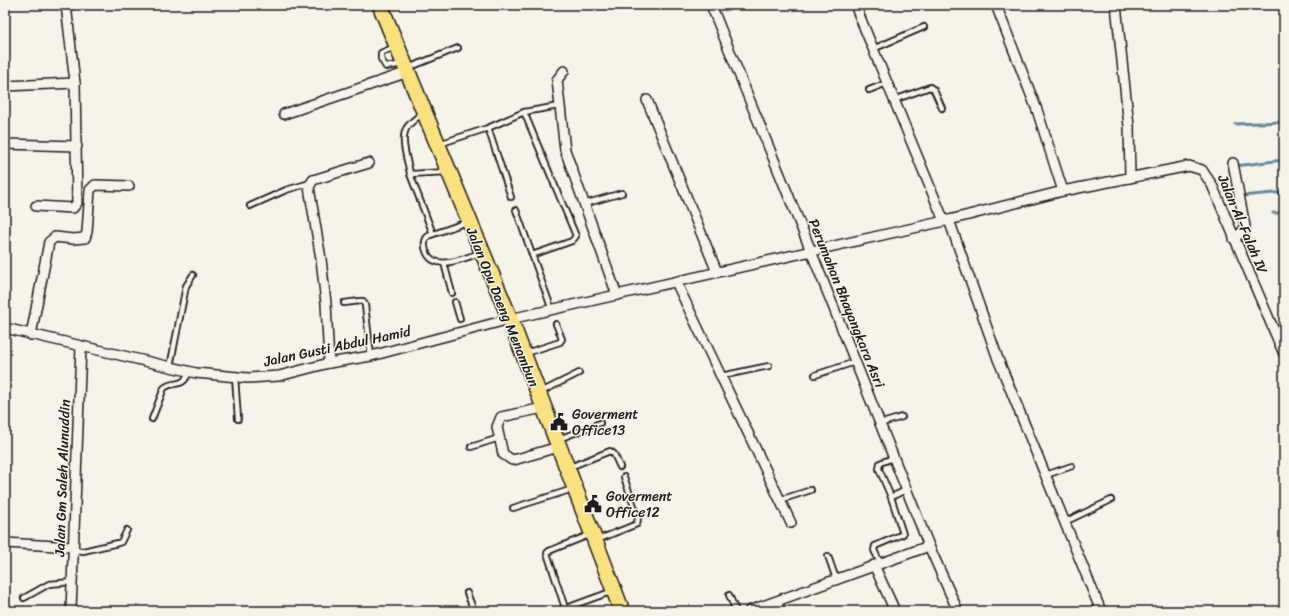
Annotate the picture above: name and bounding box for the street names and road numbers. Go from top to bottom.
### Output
street label: Jalan Al-Falah IV [1210,170,1275,278]
street label: Perumahan Bhayangkara Asri [801,215,892,393]
street label: Jalan Opu Daeng Menambun [459,222,546,391]
street label: Jalan Gusti Abdul Hamid [260,318,414,374]
street label: Jalan Gm Saleh Alunuddin [47,398,78,558]

